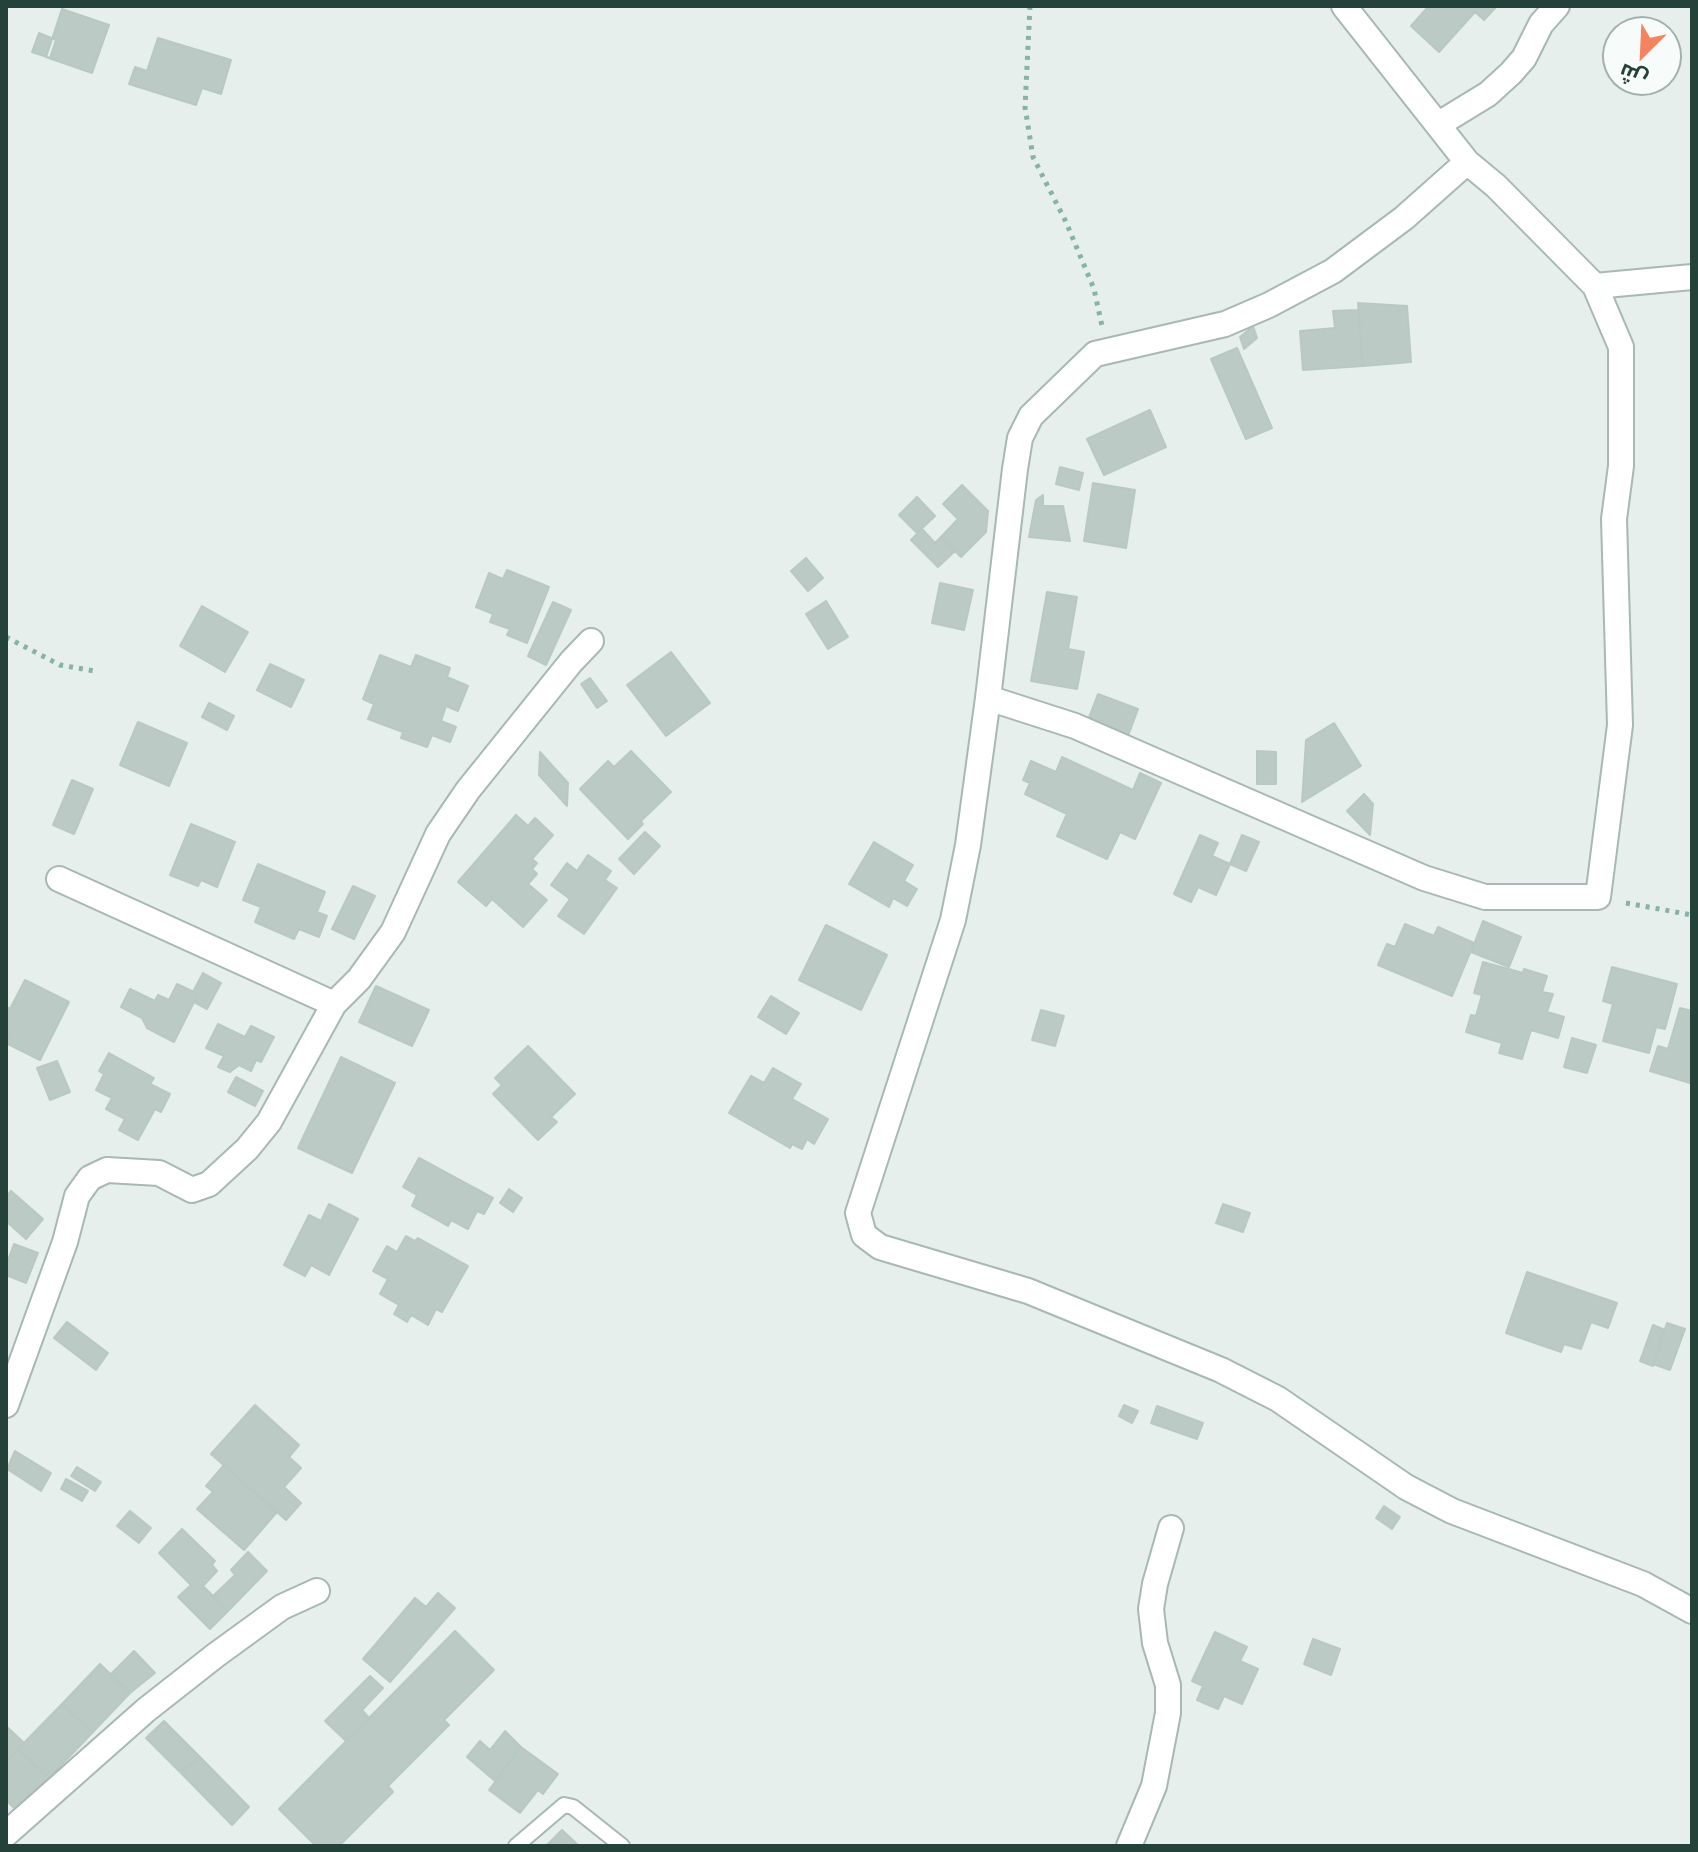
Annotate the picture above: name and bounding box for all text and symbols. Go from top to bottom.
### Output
north arrow [1602,16,1682,96]
text: ش [1615,59,1651,94]

